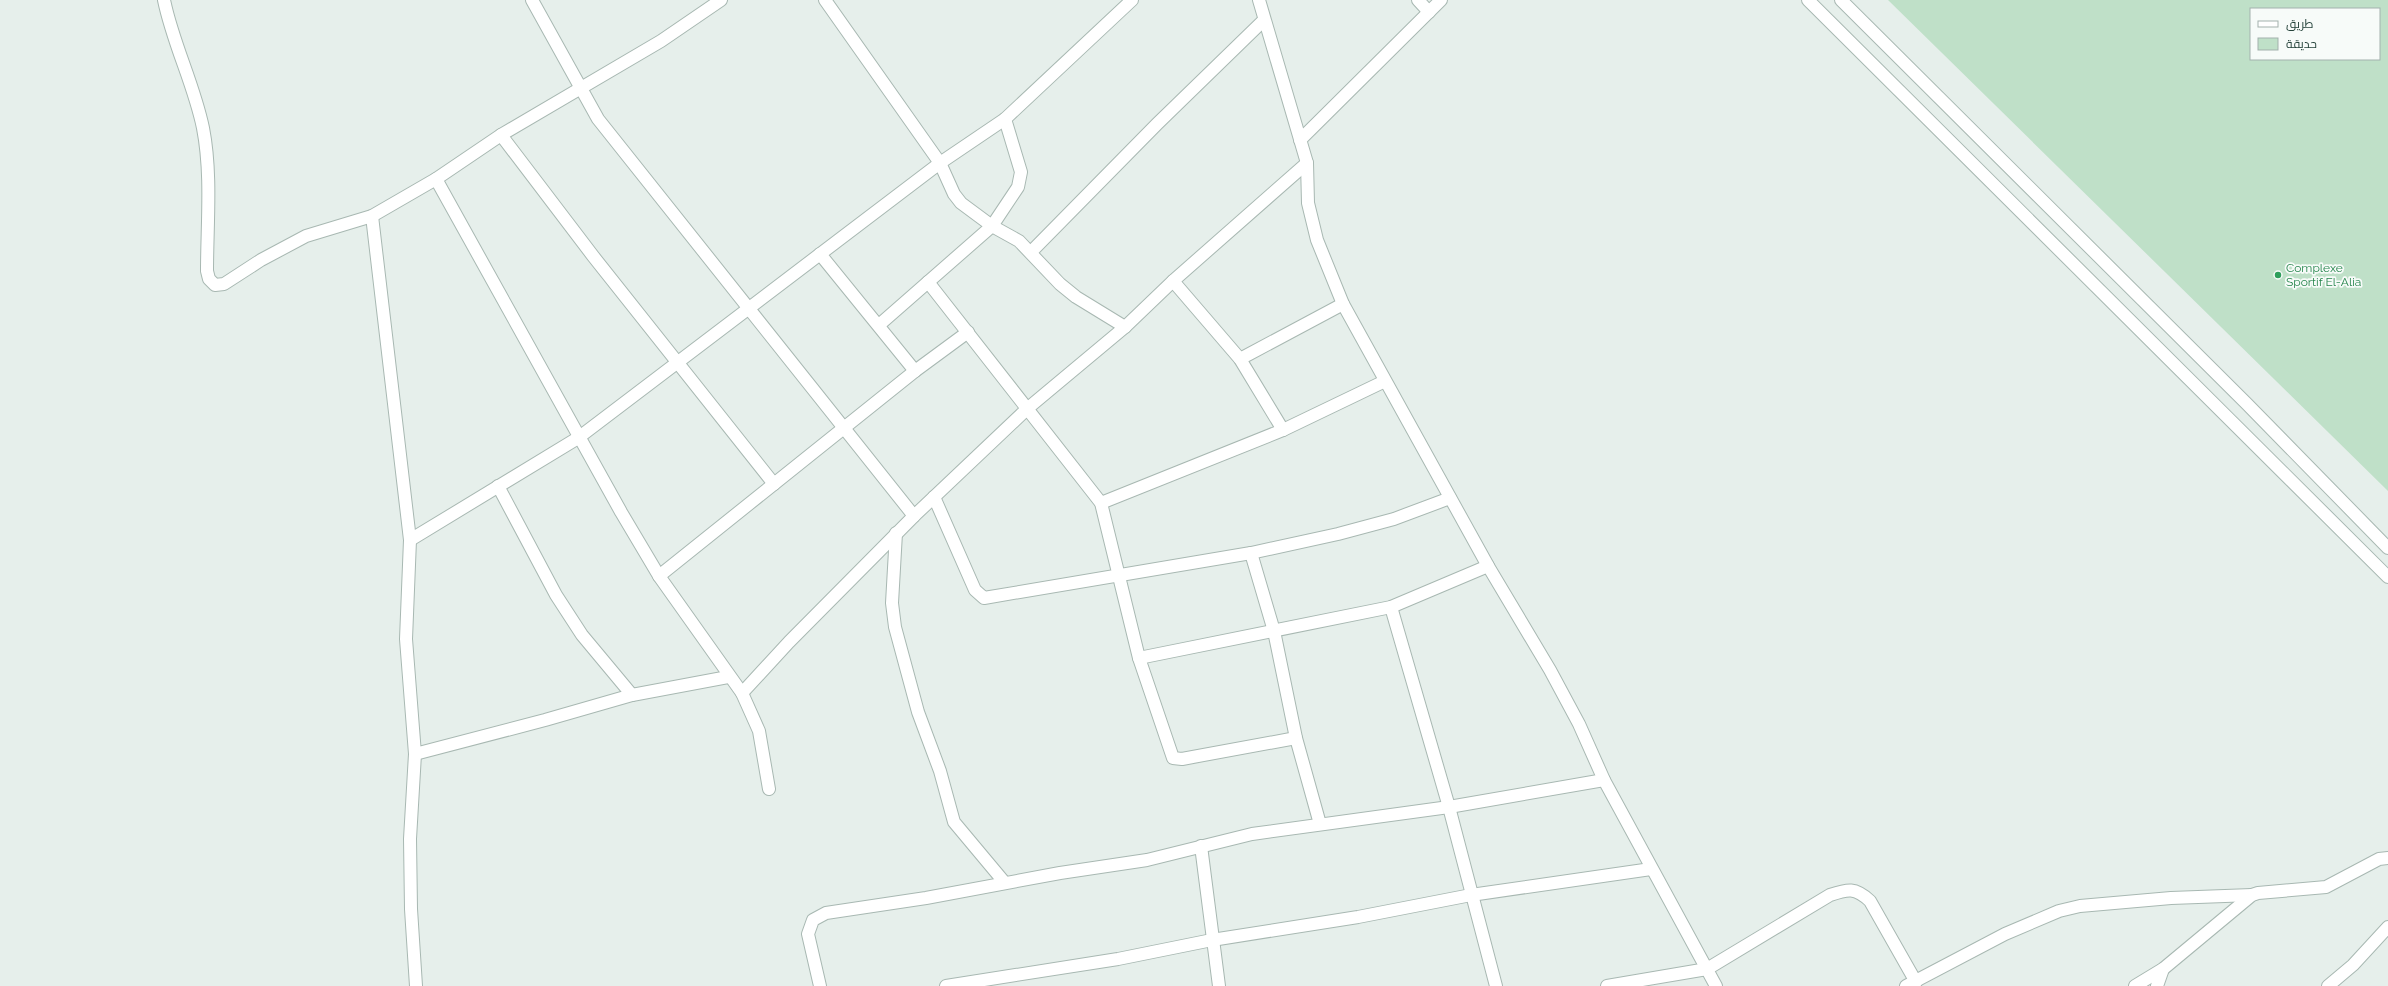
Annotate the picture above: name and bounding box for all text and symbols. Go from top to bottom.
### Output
legend [2250,8,2380,60]
text: طريق [2286,17,2314,31]
text: حديقة [2286,37,2317,51]
place label: Complexe Sportif El-Alia [2286,261,2361,289]
marker: Complexe Sportif El-Alia [2273,270,2283,280]

